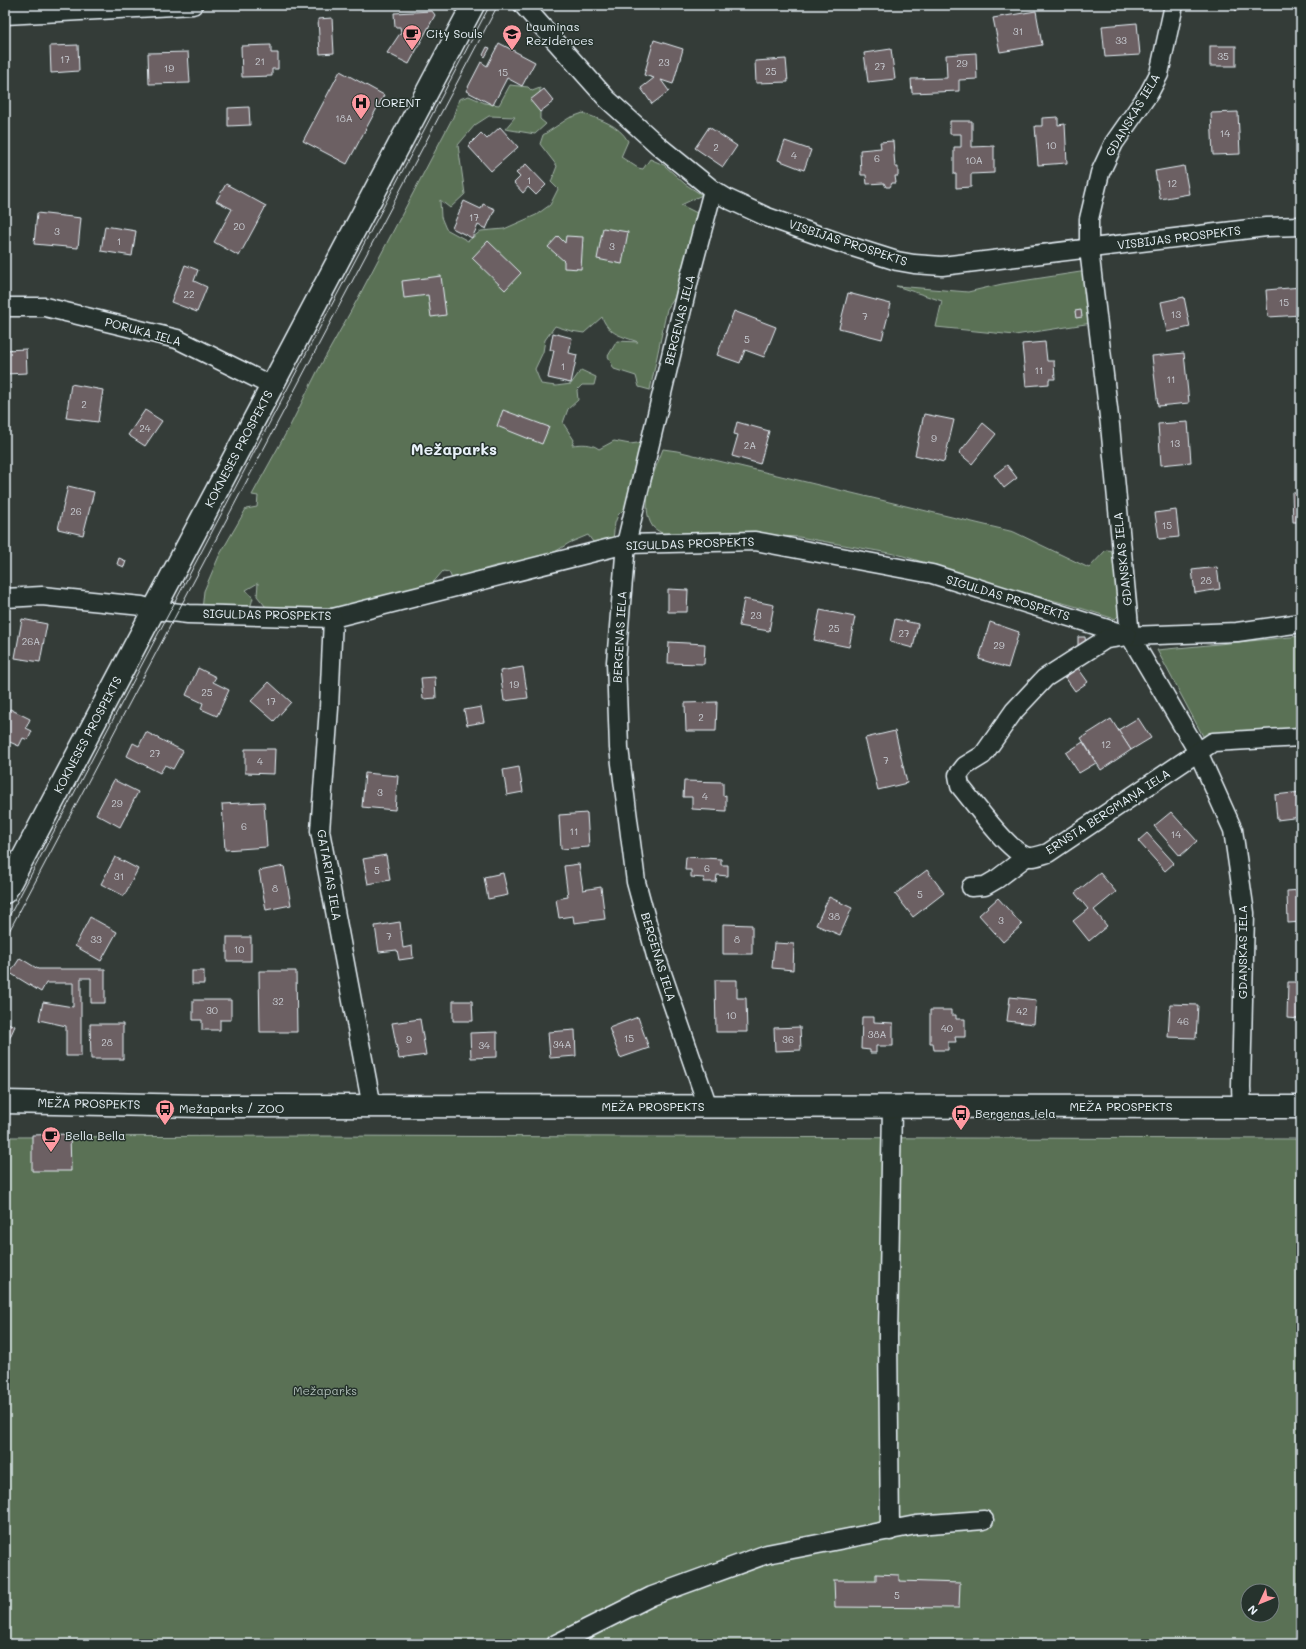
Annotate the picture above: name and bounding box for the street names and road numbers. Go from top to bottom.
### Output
street label: GDAŅSKAS IELA [1101,70,1164,159]
street label: VISBIJAS PROSPEKTS [787,215,910,269]
street label: VISBIJAS PROSPEKTS [1116,221,1242,253]
street label: BERGENAS IELA [660,273,698,366]
street label: PORUKA IELA [103,313,183,349]
street label: KOKNESES PROSPEKTS [200,387,276,510]
street label: GDAŅSKAS IELA [1109,511,1136,607]
street label: SIGULDAS PROSPEKTS [625,533,755,553]
street label: SIGULDAS PROSPEKTS [944,571,1072,624]
street label: BERGENAS IELA [609,590,629,683]
street label: SIGULDAS PROSPEKTS [203,605,332,623]
street label: KOKNESES PROSPEKTS [49,673,125,796]
street label: ERNSTA BERGMAŅA IELA [1042,765,1173,858]
street label: GATARTAS IELA [314,828,346,922]
street label: GDAŅSKAS IELA [1234,905,1251,999]
street label: BERGENAS IELA [638,910,680,1003]
street label: MEŽA PROSPEKTS [37,1094,141,1112]
street label: MEŽA PROSPEKTS [602,1098,705,1114]
street label: MEŽA PROSPEKTS [1070,1098,1173,1114]

